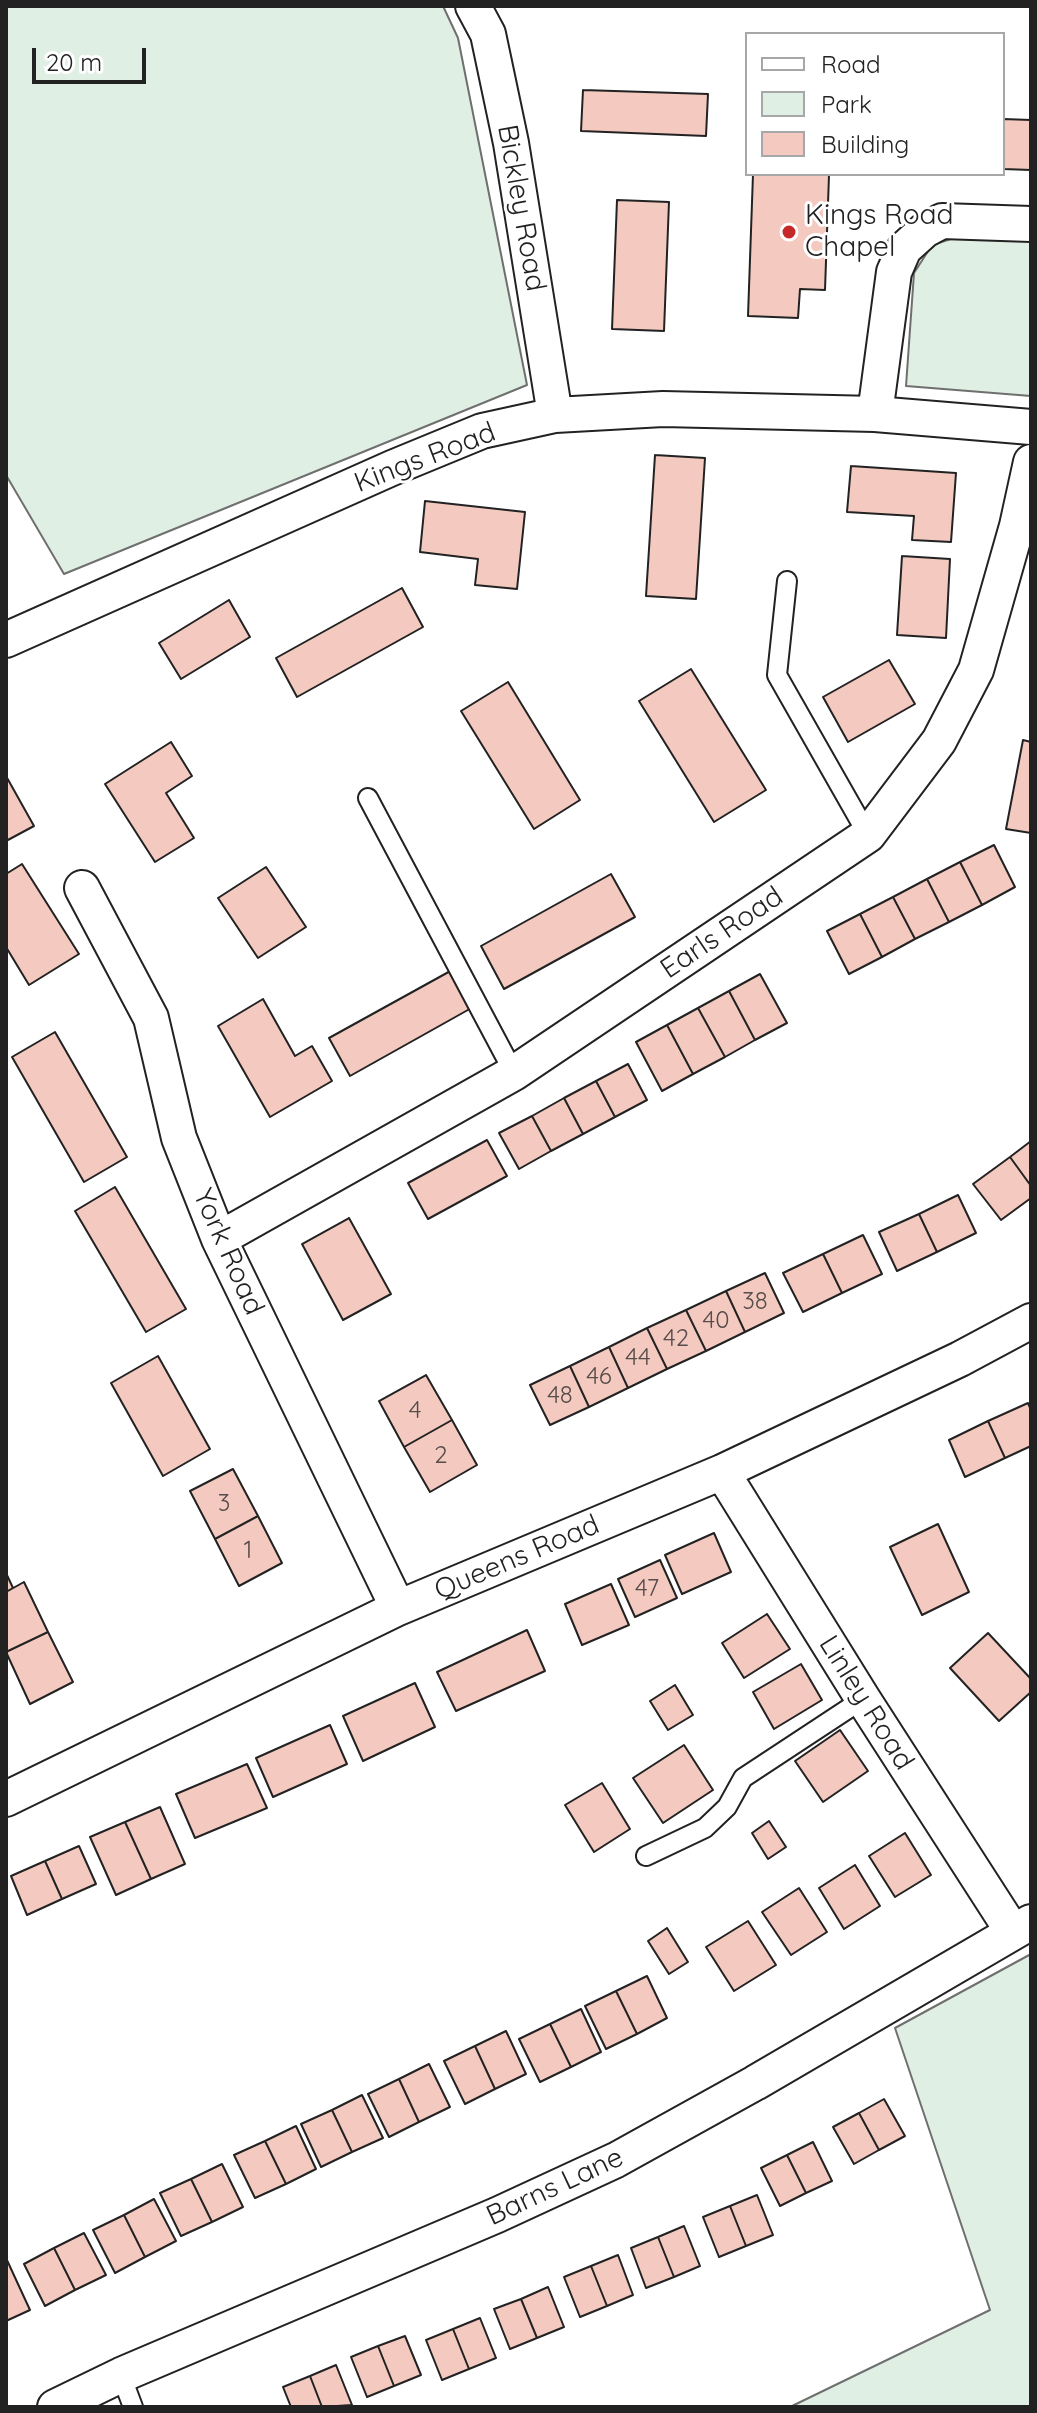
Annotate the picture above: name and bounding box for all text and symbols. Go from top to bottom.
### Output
scale bar [36,32,150,82]
legend [745,32,1005,176]
text: 20 m [46,47,102,77]
text: Road [821,49,881,79]
text: Park [821,89,872,119]
street label: Bickley Road [490,122,552,294]
text: Building [821,129,909,159]
place label: Kings Road Chapel [805,199,954,265]
marker: Kings Road Chapel [780,223,798,241]
street label: Kings Road [350,416,500,500]
street label: Earls Road [654,880,790,986]
street label: York Road [185,1184,271,1320]
house number: 38 [742,1288,768,1316]
house number: 40 [703,1307,729,1335]
house number: 42 [663,1325,689,1353]
house number: 44 [625,1344,651,1372]
house number: 46 [586,1363,612,1391]
house number: 48 [547,1382,573,1410]
house number: 4 [409,1397,421,1425]
house number: 2 [434,1442,448,1470]
house number: 3 [218,1490,230,1518]
street label: Queens Road [430,1508,604,1608]
house number: 1 [244,1537,252,1565]
house number: 47 [635,1575,659,1603]
street label: Linley Road [811,1630,921,1776]
street label: Barns Lane [481,2141,629,2233]

